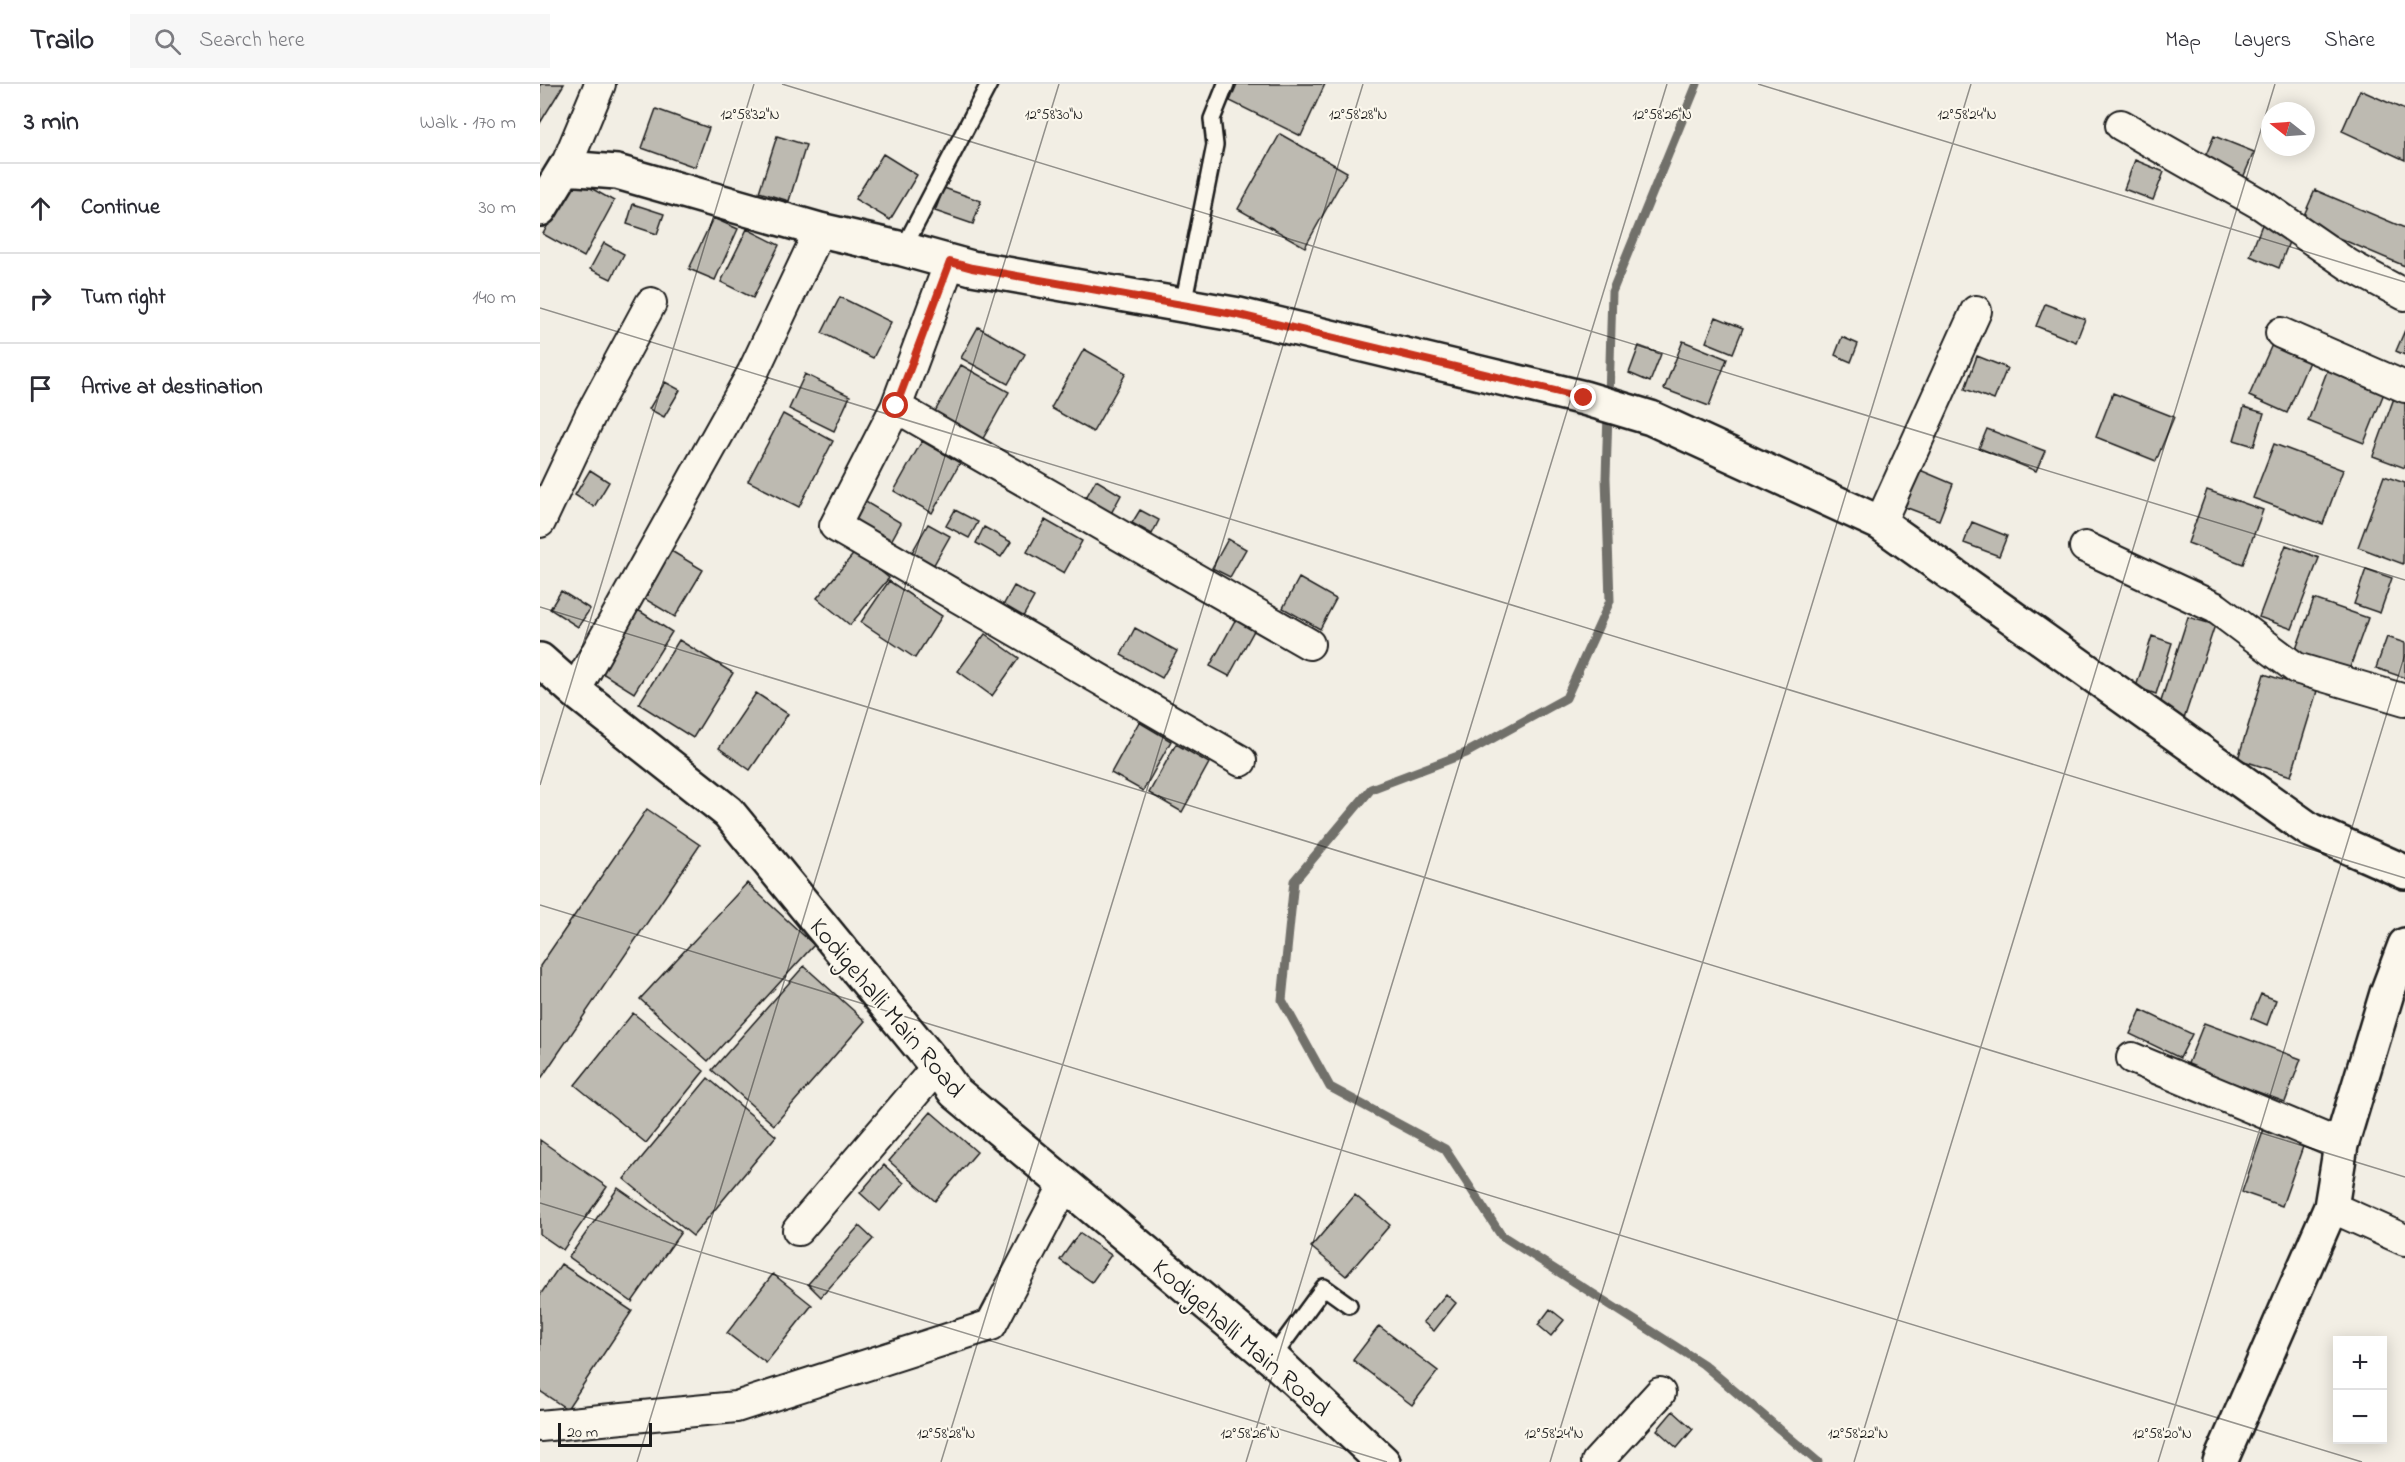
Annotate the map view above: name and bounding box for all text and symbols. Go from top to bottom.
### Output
search box [130,14,550,68]
text: Trailo [30,21,94,62]
icon: search [151,25,184,58]
text: Search here [199,25,305,57]
text: Map [2165,26,2201,56]
text: Layers [2234,26,2291,56]
text: Share [2324,26,2375,56]
north arrow [2261,102,2315,156]
text: 3 min [24,104,79,142]
text: 12°58'32"N [720,104,780,126]
text: 12°58'30"N [1025,104,1083,126]
text: 12°58'28"N [1329,104,1387,126]
text: 12°58'26"N [1632,104,1692,126]
text: 12°58'24"N [1937,104,1997,126]
text: Walk · 170 m [420,109,516,138]
icon: ahead [24,192,57,225]
text: Continue [81,192,160,224]
text: 30 m [479,194,516,223]
icon: right [24,282,57,315]
text: Turn right [81,282,166,314]
text: 140 m [472,284,516,313]
icon: arrive [24,372,57,405]
text: Arrive at destination [81,372,263,404]
route end [1570,384,1596,410]
route start [882,392,908,418]
street label: Kodigehalli Main Road [799,910,973,1108]
street label: Kodigehalli Main Road [1142,1251,1338,1428]
map controls [2333,1336,2387,1444]
button: + [2333,1336,2387,1390]
button: − [2333,1390,2387,1444]
scale bar [558,1420,652,1448]
text: 20 m [567,1421,598,1445]
text: 12°58'28"N [917,1423,975,1445]
text: 12°58'26"N [1220,1423,1280,1445]
text: 12°58'24"N [1524,1423,1584,1445]
text: 12°58'22"N [1828,1423,1888,1445]
text: 12°58'20"N [2132,1423,2192,1445]

